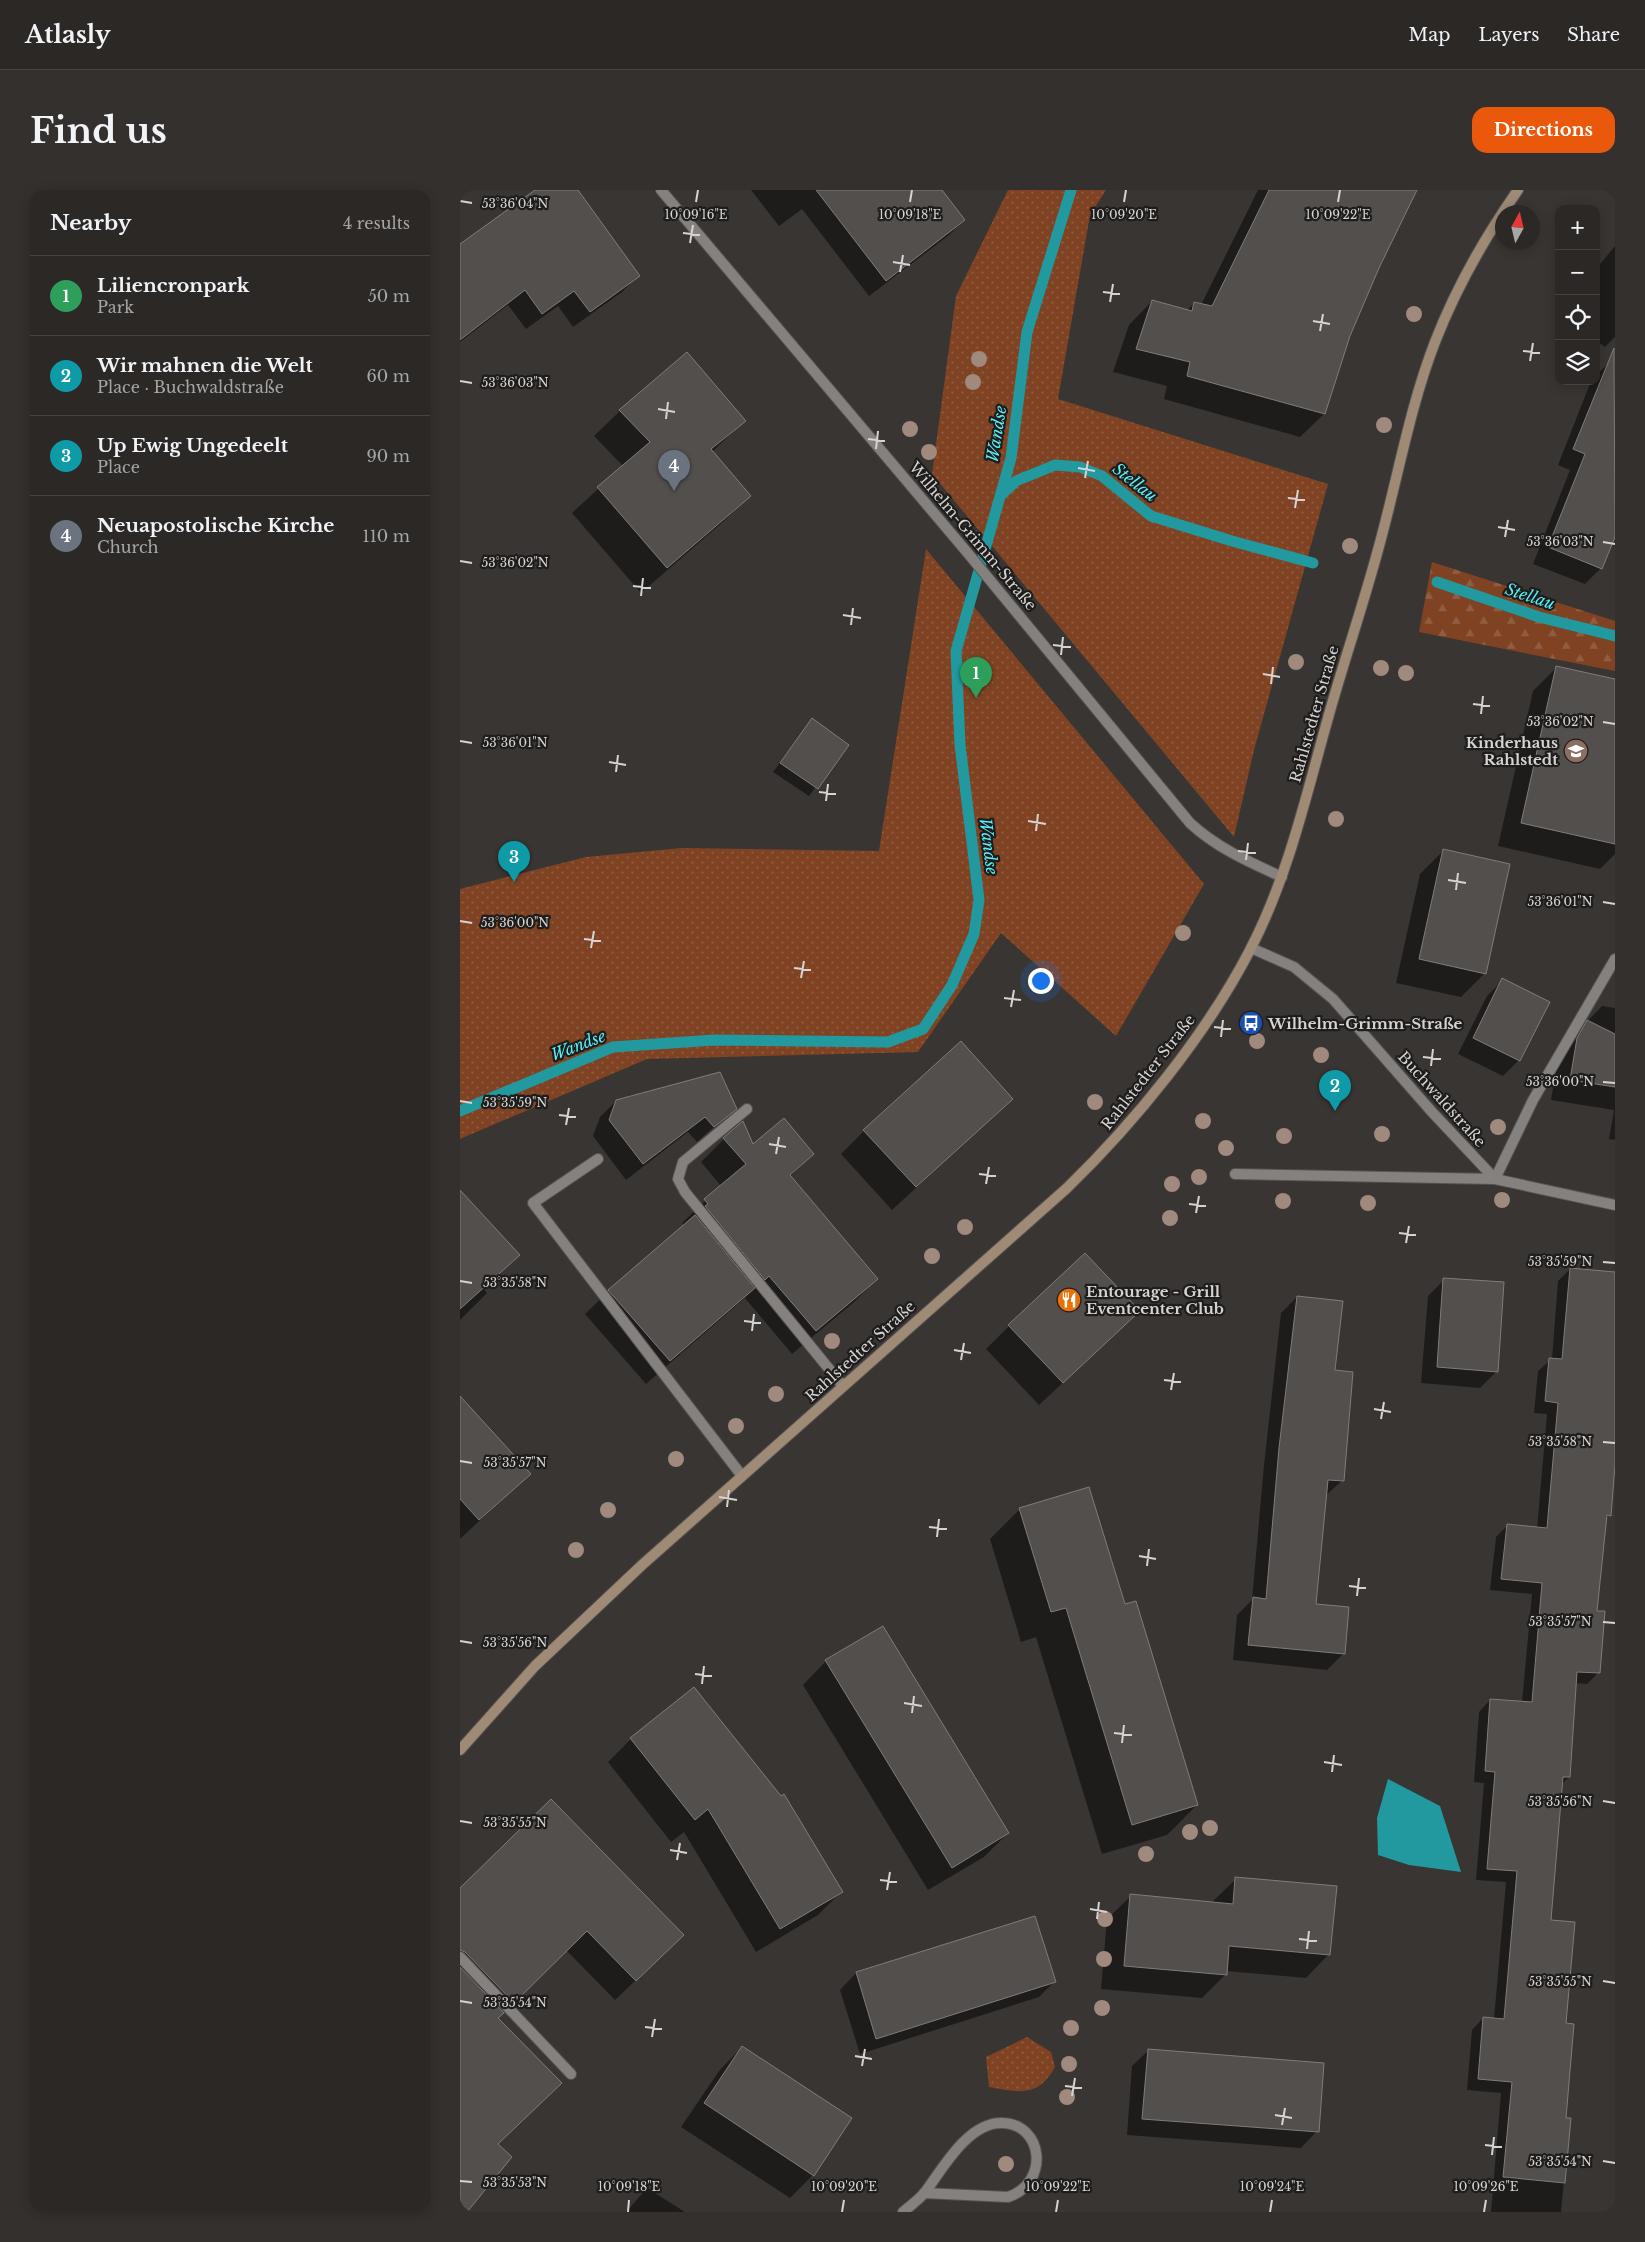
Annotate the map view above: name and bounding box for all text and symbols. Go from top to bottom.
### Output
text: Atlasly [25,20,111,49]
text: Map [1409,24,1450,46]
text: Layers [1478,24,1539,46]
text: Share [1567,24,1620,46]
button: Directions [1472,107,1615,153]
text: Find us [30,109,167,152]
text: 53°36'04"N [482,196,549,211]
north arrow [1495,205,1540,250]
map controls [1555,205,1600,385]
button: + [1555,205,1600,250]
text: 10°09'16"E [664,207,728,222]
text: 10°09'18"E [879,207,942,222]
text: 10°09'20"E [1091,207,1157,222]
text: 10°09'22"E [1306,207,1371,222]
text: Nearby [50,210,131,236]
text: 4 results [343,213,410,233]
button: − [1555,250,1600,295]
text: Liliencronpark [97,274,249,297]
text: 1 [63,286,69,306]
text: 50 m [368,286,410,306]
button: locate [1555,295,1600,340]
text: Park [97,297,134,317]
button: layers [1555,340,1600,385]
text: Wir mahnen die Welt [97,354,313,377]
text: 2 [61,366,71,386]
text: 60 m [367,366,410,386]
text: 53°36'03"N [481,375,549,390]
text: Place · Buchwaldstraße [97,377,284,397]
water label: Wandse [982,404,1010,464]
text: Up Ewig Ungedeelt [97,434,288,457]
text: 3 [61,446,71,466]
text: 90 m [367,446,410,466]
pin: 4 [658,450,690,491]
text: Place [97,457,140,477]
street label: Wilhelm-Grimm-Straße [905,457,1041,614]
water label: Stellau [1109,458,1161,506]
text: Neuapostolische Kirche [97,514,334,537]
text: 4 [61,526,71,546]
text: 110 m [363,526,410,546]
text: 53°36'03"N [1526,534,1594,549]
text: Church [97,537,159,557]
text: 53°36'02"N [481,555,549,570]
water label: Stellau [1503,579,1557,613]
street label: Rahlstedter Straße [1285,643,1343,785]
pin: 1 [960,657,992,698]
text: 53°36'02"N [1526,714,1594,729]
place label: Kinderhaus Rahlstedt [1466,733,1558,769]
text: 53°36'01"N [482,735,548,750]
school or university icon: Kinderhaus Rahlstedt [1563,738,1589,764]
water label: Wandse [976,817,1002,876]
pin: 3 [498,841,530,882]
text: 53°36'01"N [1527,894,1593,909]
text: 53°36'00"N [481,915,549,930]
your location [1028,968,1054,994]
street label: Rahlstedter Straße [1097,1010,1199,1134]
bus stop icon: Wilhelm-Grimm-Straße [1238,1010,1264,1036]
place label: Wilhelm-Grimm-Straße [1267,1014,1463,1033]
water label: Wandse [548,1025,609,1065]
street label: Buchwaldstraße [1394,1047,1490,1151]
pin: 2 [1319,1070,1351,1111]
text: 53°36'00"N [1526,1074,1594,1089]
text: 53°35'59"N [483,1095,547,1110]
text: 53°35'59"N [1528,1254,1592,1269]
text: 53°35'58"N [483,1275,547,1290]
place label: Entourage - Grill Eventcenter Club [1086,1282,1224,1318]
restaurant icon: Entourage - Grill Eventcenter Club [1056,1287,1082,1313]
street label: Rahlstedter Straße [801,1297,919,1405]
text: 53°35'58"N [1528,1434,1592,1449]
text: 53°35'57"N [484,1455,547,1470]
text: 53°35'57"N [1529,1614,1592,1629]
text: 53°35'56"N [483,1635,547,1650]
text: 53°35'56"N [1528,1794,1592,1809]
text: 53°35'55"N [483,1815,547,1830]
text: 53°35'55"N [1528,1974,1592,1989]
text: 53°35'54"N [483,1995,547,2010]
text: 53°35'54"N [1528,2154,1592,2169]
text: 53°35'53"N [483,2175,547,2190]
text: 10°09'18"E [598,2179,661,2194]
text: 10°09'20"E [811,2179,877,2194]
text: 10°09'22"E [1026,2179,1091,2194]
text: 10°09'24"E [1240,2179,1304,2194]
text: 10°09'26"E [1453,2179,1519,2194]

